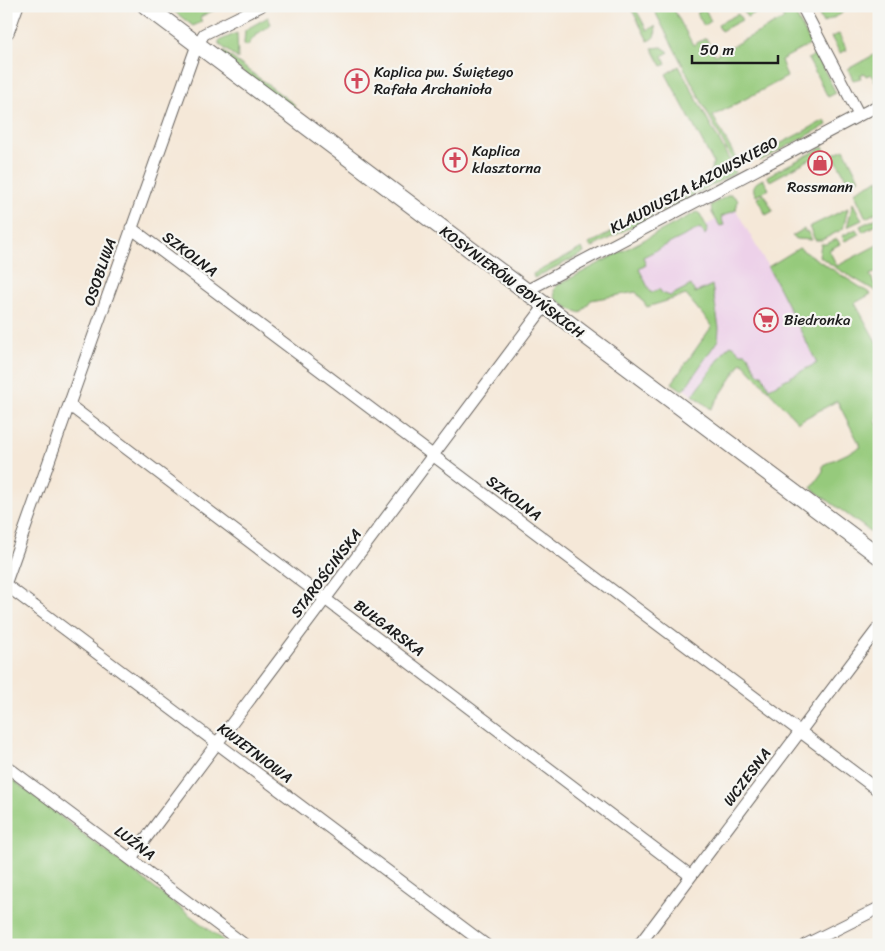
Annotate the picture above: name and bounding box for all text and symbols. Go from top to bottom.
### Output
scale bar [692,32,779,64]
text: 50 m [700,37,735,63]
place label: Kaplica pw. Świętego Rafała Archanioła [374,59,514,102]
church icon: Kaplica pw. Świętego Rafała Archanioła [344,68,370,94]
street label: KLAUDIUSZA ŁAZOWSKIEGO [605,129,783,241]
place label: Kaplica klasztorna [472,138,541,181]
church icon: Kaplica klasztorna [442,147,468,173]
shop icon: Rossmann [807,150,833,176]
place label: Rossmann [787,174,853,200]
street label: KOSYNIERÓW GDYŃSKICH [434,219,590,345]
street label: SZKOLNA [157,224,223,284]
street label: OSOBLIWA [76,235,124,309]
supermarket icon: Biedronka [753,307,779,333]
place label: Biedronka [784,307,851,333]
street label: SZKOLNA [481,468,547,528]
street label: STAROŚCIŃSKA [284,523,368,623]
street label: BUŁGARSKA [348,593,430,663]
street label: KWIETNIOWA [212,716,298,790]
street label: WCZESNA [716,742,778,812]
street label: LUŹNA [109,819,161,867]

